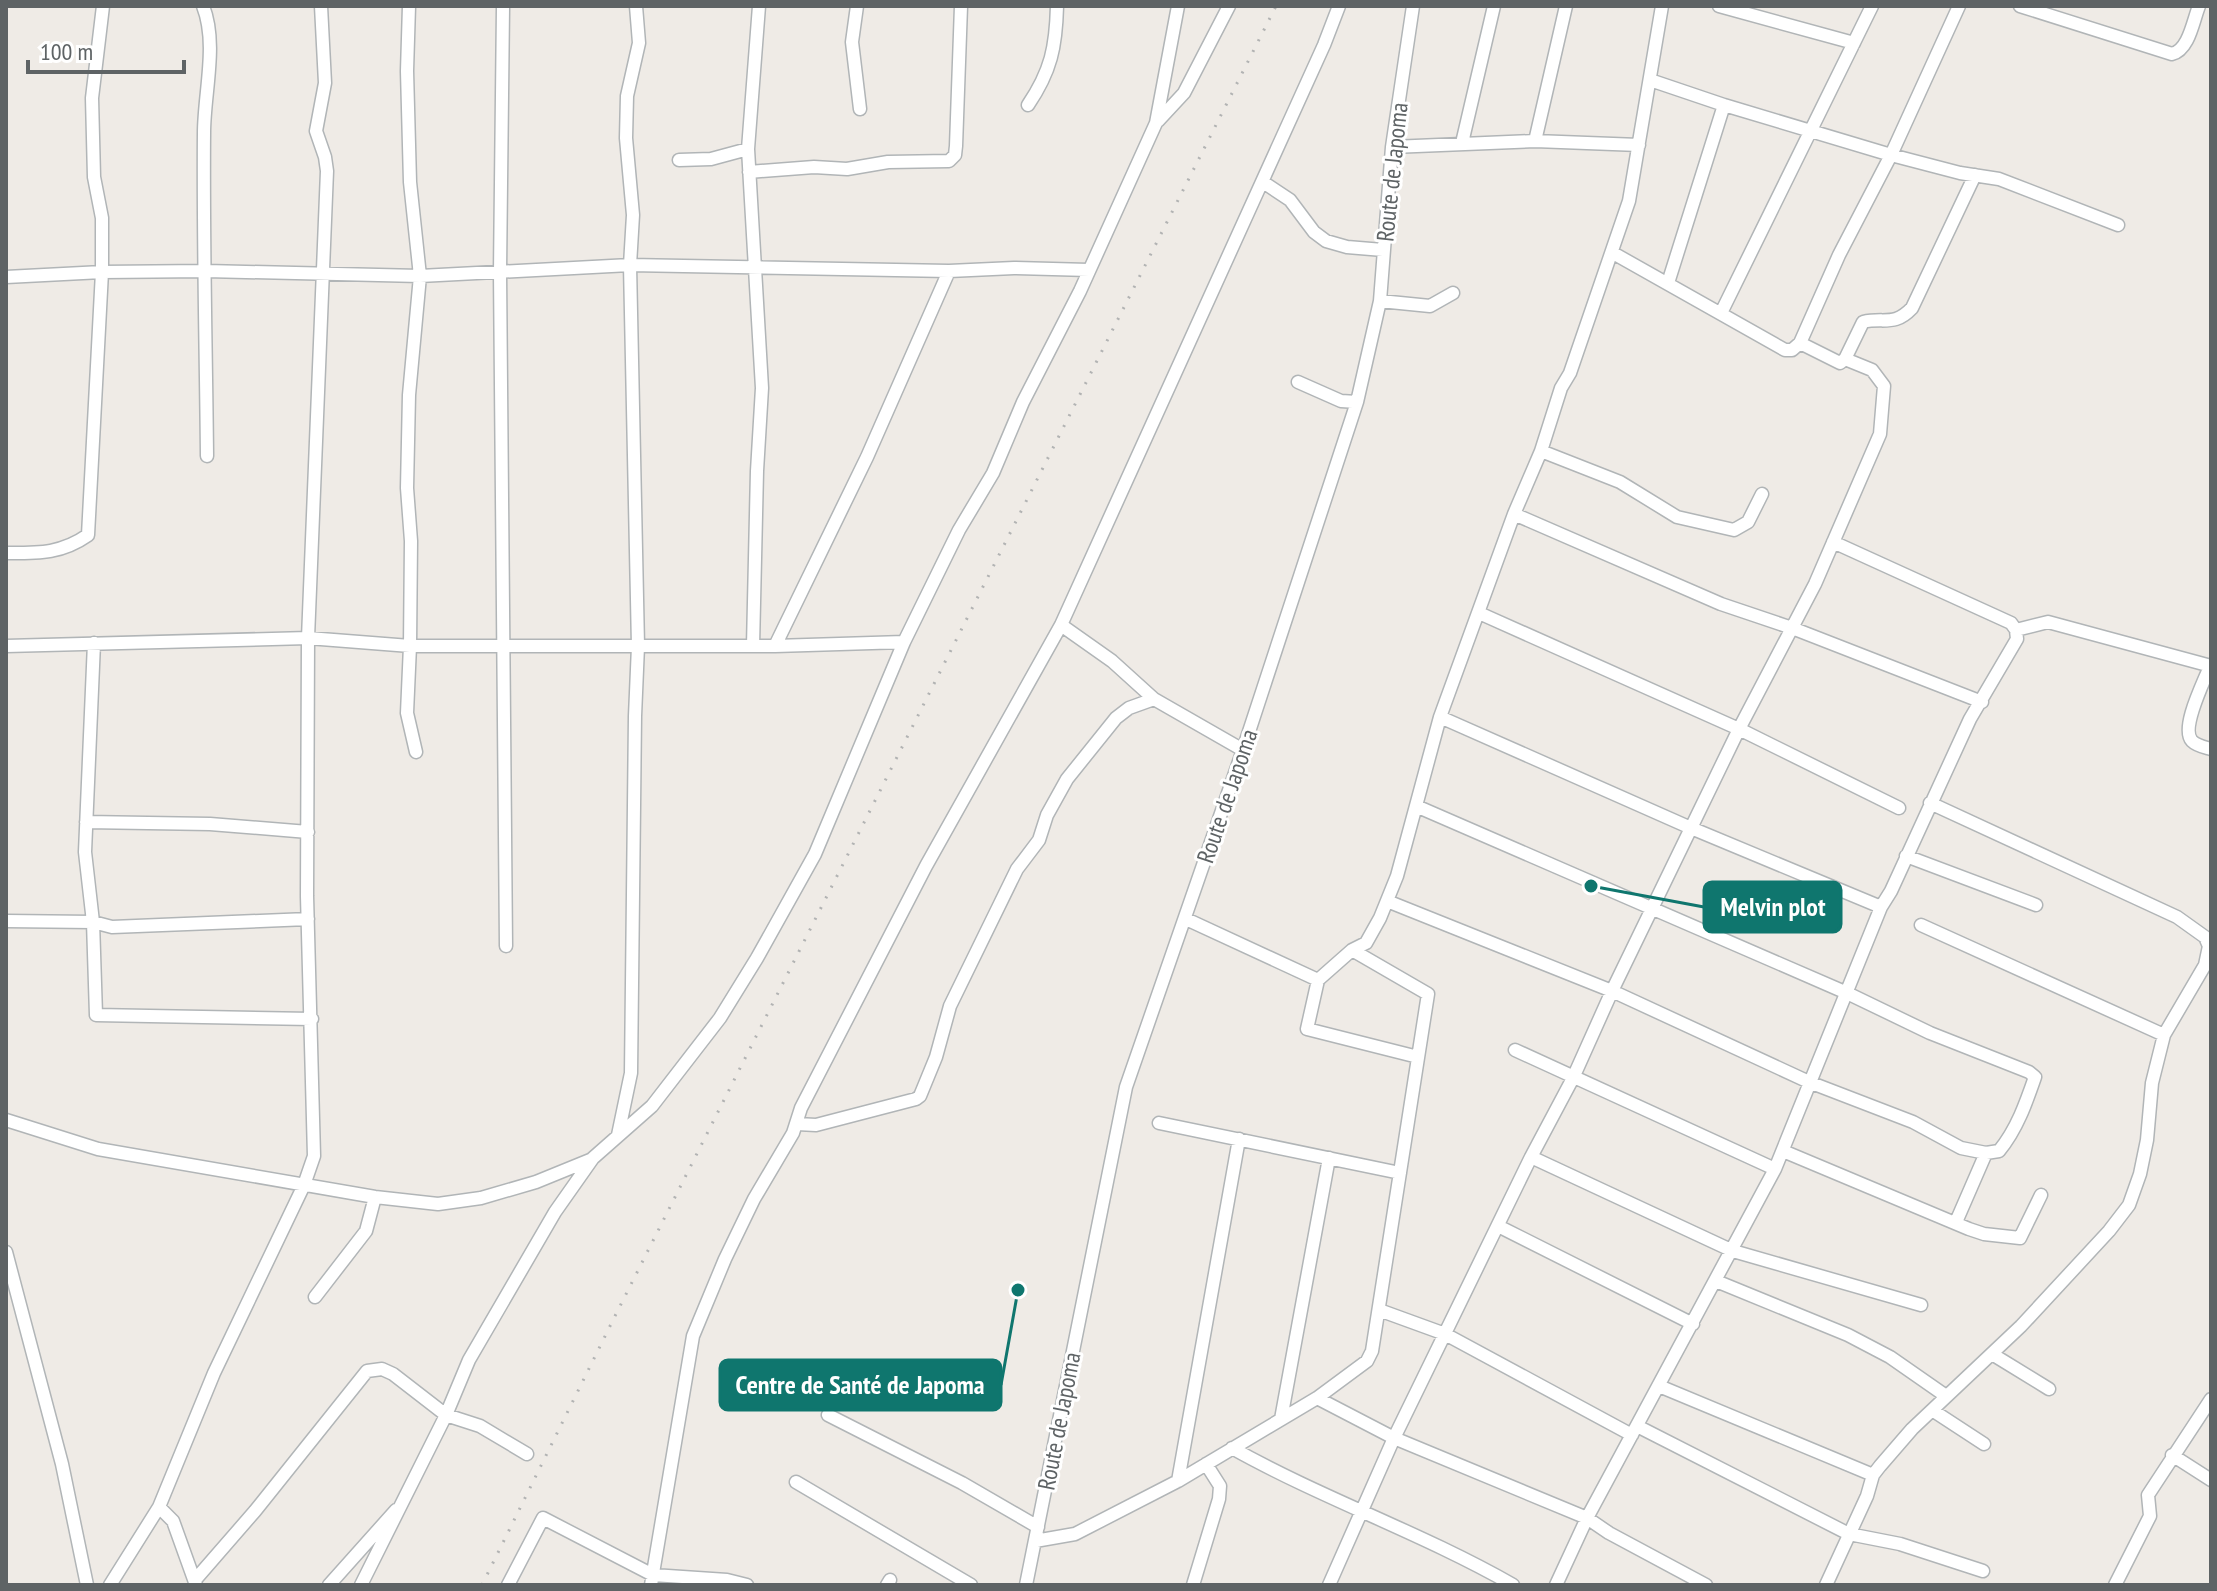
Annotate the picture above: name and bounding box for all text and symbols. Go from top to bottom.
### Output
scale bar [28,24,184,74]
text: 100 m [40,36,93,67]
street label: Route de Japoma [1369,101,1415,243]
street label: Route de Japoma [1190,725,1264,867]
callout: Melvin plot [1704,882,1841,932]
text: Melvin plot [1720,890,1826,923]
street label: Route de Japoma [1030,1350,1088,1492]
callout: Centre de Santé de Japoma [720,1360,1001,1410]
text: Centre de Santé de Japoma [736,1368,984,1401]

